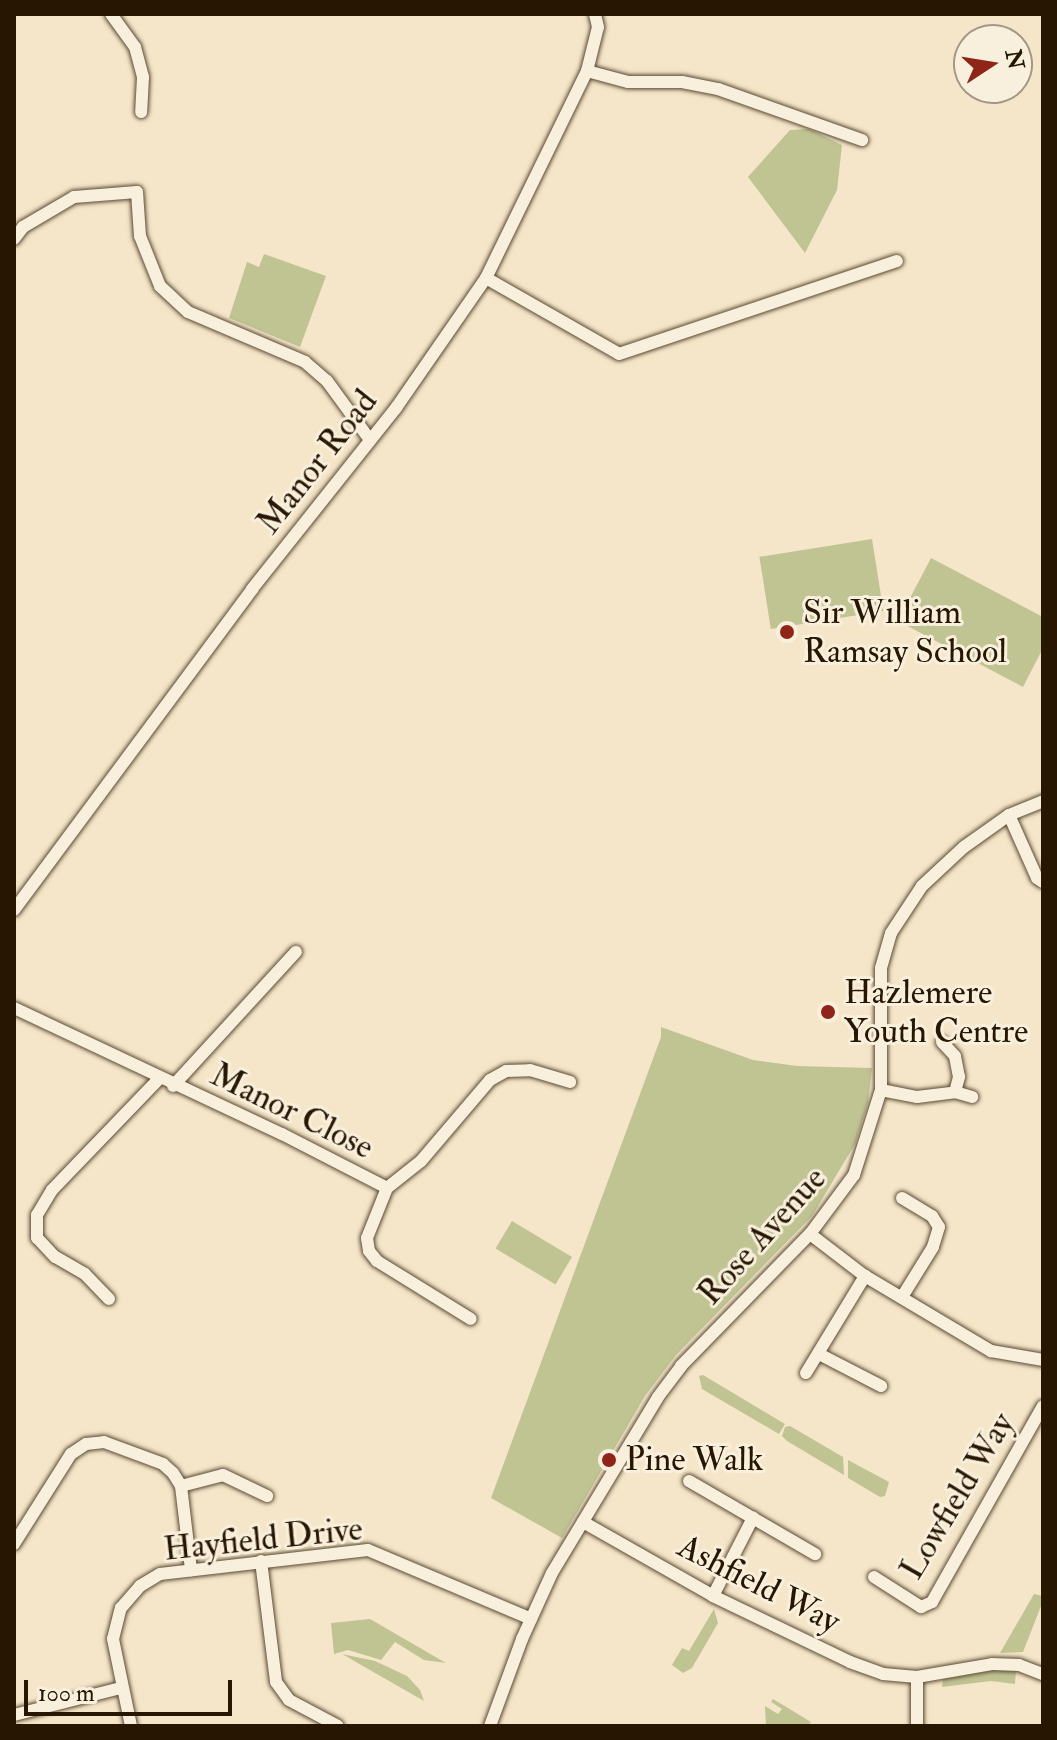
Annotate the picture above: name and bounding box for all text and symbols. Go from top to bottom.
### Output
north arrow [953,24,1033,104]
text: N [999,47,1030,72]
street label: Manor Road [248,382,386,542]
place label: Sir William Ramsay School [803,592,1007,672]
marker: Sir William Ramsay School [778,623,796,641]
place label: Hazlemere Youth Centre [844,972,1028,1052]
marker: Hazlemere Youth Centre [819,1003,837,1021]
street label: Manor Close [204,1054,380,1168]
street label: Rose Avenue [689,1159,835,1313]
street label: Lowfield Way [891,1405,1023,1587]
place label: Pine Walk [625,1440,763,1480]
marker: Pine Walk [600,1451,618,1469]
street label: Hayfield Drive [162,1508,364,1570]
street label: Ashfield Way [671,1526,847,1642]
scale bar [28,1664,236,1714]
text: 100 m [38,1678,95,1709]

